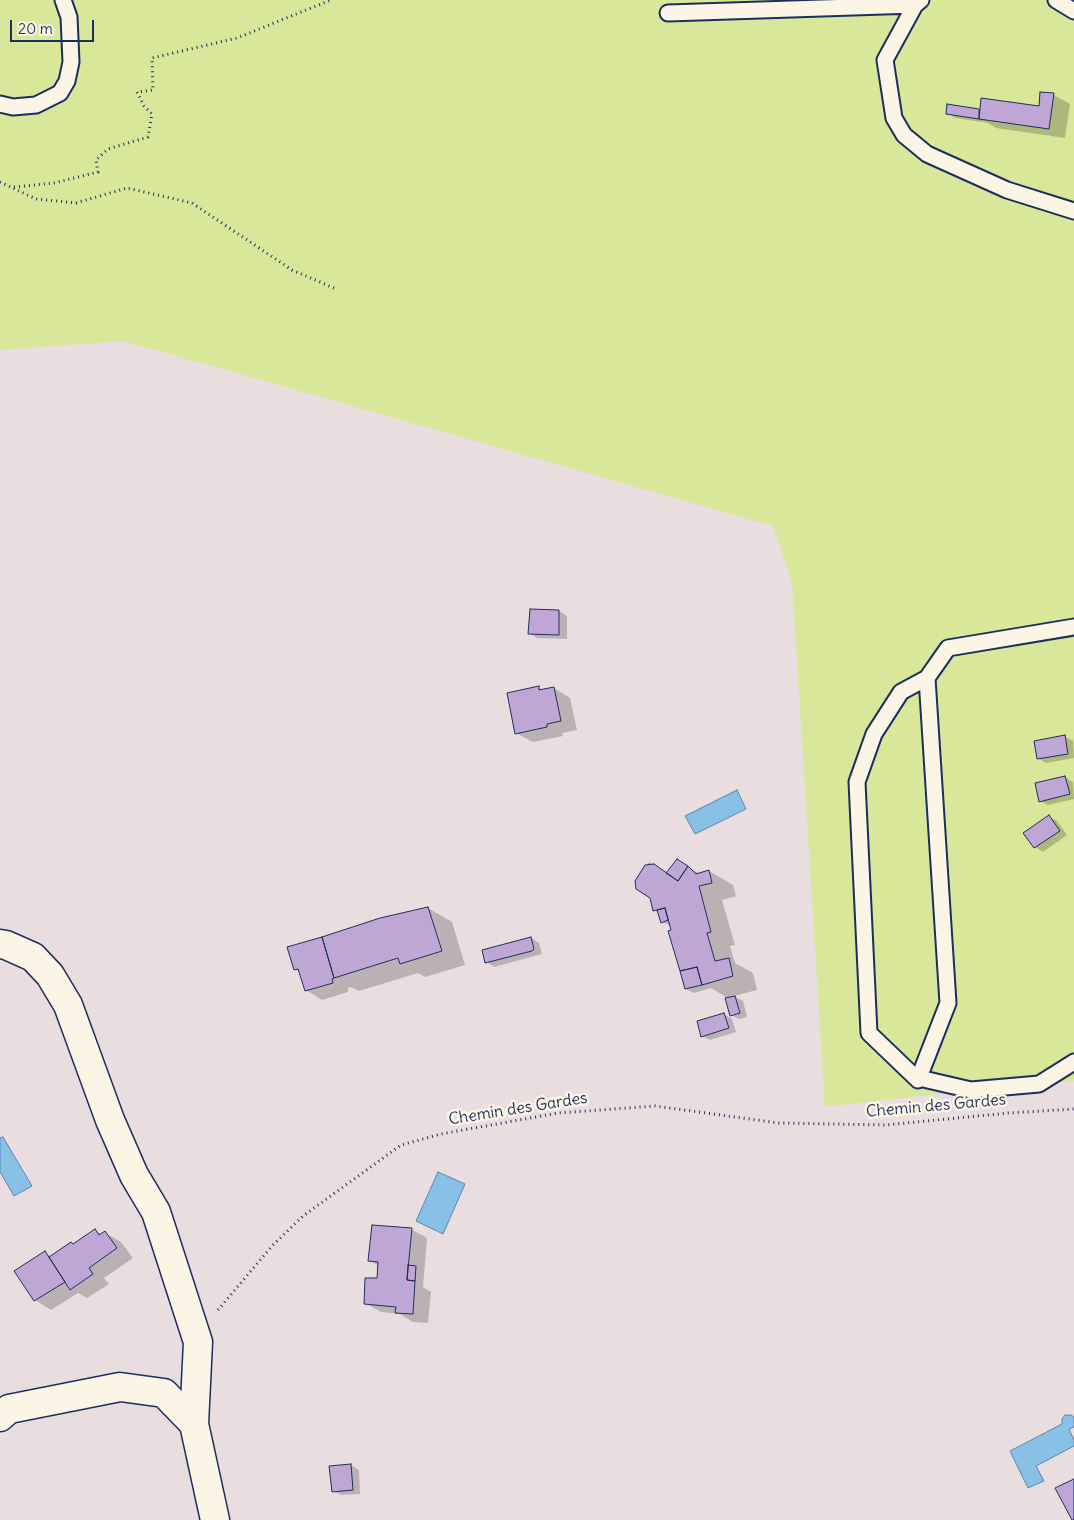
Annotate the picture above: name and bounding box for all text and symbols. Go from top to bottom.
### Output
scale bar [12,10,96,42]
text: 20 m [18,19,53,38]
street label: Chemin des Gardes [447,1089,589,1129]
street label: Chemin des Gardes [865,1090,1007,1122]

